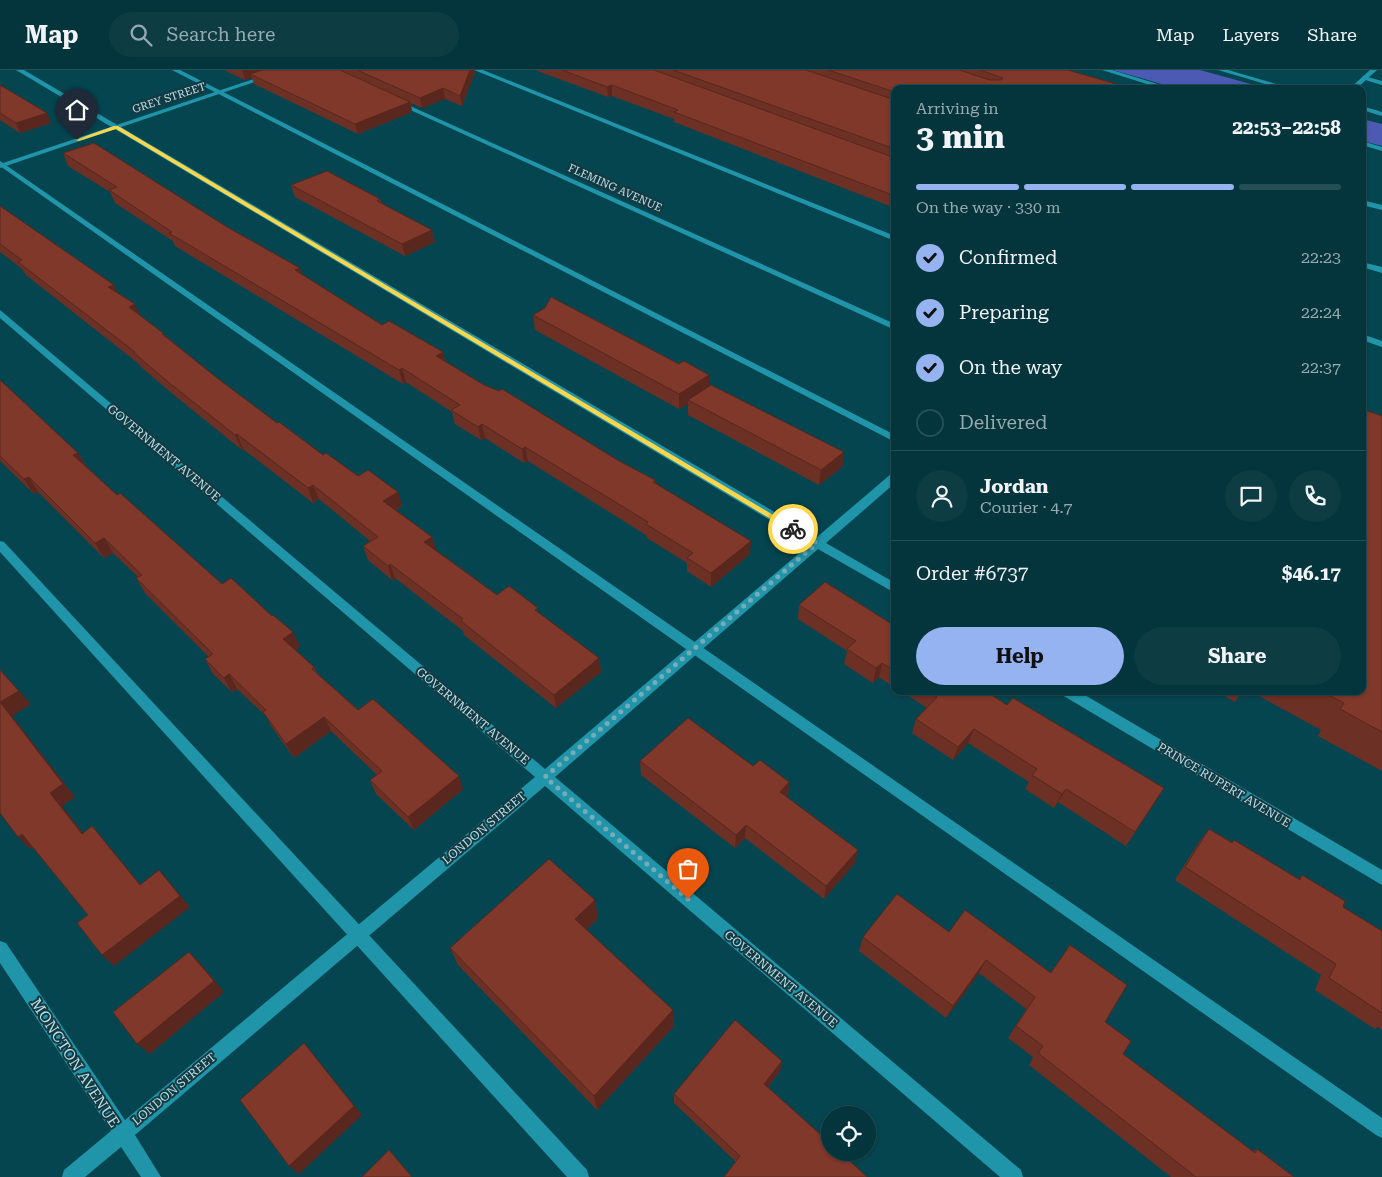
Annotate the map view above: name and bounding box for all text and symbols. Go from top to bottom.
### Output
search box [109,12,459,57]
text: Map [25,21,79,49]
icon: search [127,21,155,49]
text: Search here [167,23,275,46]
text: Map [1156,24,1195,45]
text: Layers [1223,24,1279,45]
text: Share [1307,24,1357,45]
street label: GREY STREET [131,80,207,116]
pin [56,89,98,140]
icon: home [63,96,91,124]
text: Arriving in [916,99,999,118]
text: 22:53–22:58 [1232,116,1341,139]
text: 3 min [916,118,1005,156]
street label: FLEMING AVENUE [566,161,664,215]
text: On the way · 330 m [916,198,1061,217]
icon: check [916,244,944,272]
text: Confirmed [959,246,1057,269]
text: 22:23 [1301,248,1341,267]
icon: check [916,299,944,327]
text: Preparing [959,301,1049,324]
text: 22:24 [1301,303,1341,322]
icon: check [916,354,944,382]
text: On the way [959,356,1062,379]
text: 22:37 [1301,358,1341,377]
street label: GOVERNMENT AVENUE [105,402,223,504]
text: Delivered [959,411,1047,434]
button: person [916,470,968,522]
button: chat [1225,470,1277,522]
button: phone [1289,470,1341,522]
text: Jordan [980,475,1049,498]
text: Courier · 4.7 [980,498,1073,517]
courier [768,504,818,554]
icon: bike [779,515,807,543]
text: Order #6737 [916,562,1028,585]
text: $46.17 [1282,562,1341,585]
button: Help [916,627,1124,685]
button: Share [1134,627,1341,685]
street label: GOVERNMENT AVENUE [414,665,532,767]
street label: PRINCE RUPERT AVENUE [1155,740,1293,830]
street label: LONDON STREET [439,789,529,867]
pin [667,848,709,899]
icon: bag [674,855,702,883]
street label: GOVERNMENT AVENUE [722,928,840,1030]
street label: MONCTON AVENUE [27,995,123,1131]
street label: LONDON STREET [129,1050,219,1128]
map controls [821,1106,876,1161]
button: locate [821,1106,876,1161]

